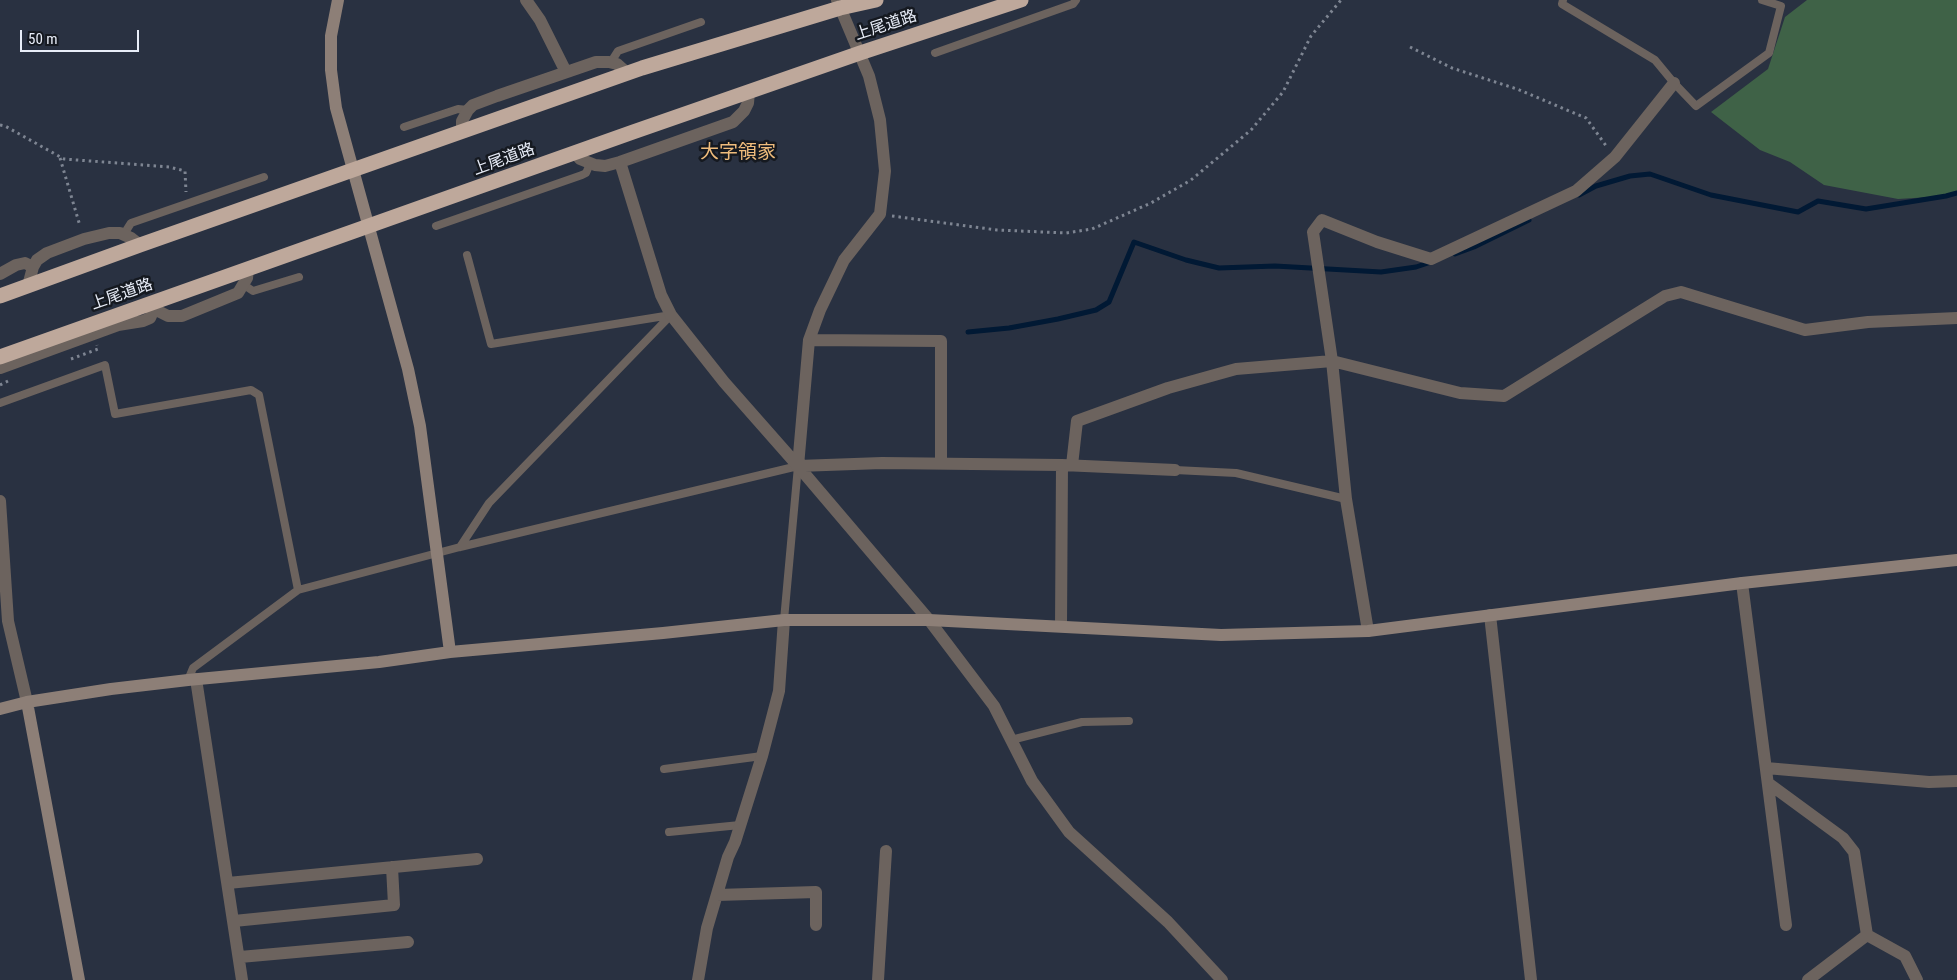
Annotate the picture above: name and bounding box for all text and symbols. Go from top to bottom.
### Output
street label: 上尾道路 [853,7,919,45]
scale bar [22,20,141,52]
text: 50 m [28,30,58,48]
street label: 上尾道路 [471,140,537,180]
district label: 大字領家 [700,142,776,164]
street label: 上尾道路 [89,276,155,314]

